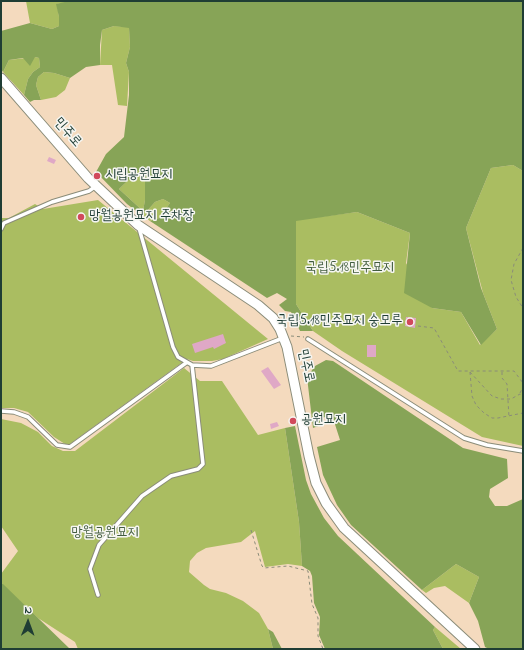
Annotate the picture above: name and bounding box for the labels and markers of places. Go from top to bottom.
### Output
place label: 시립공원묘지 [105,168,173,184]
marker: 시립공원묘지 [92,171,102,181]
place label: 망월공원묘지 주차장 [89,209,194,225]
marker: 망월공원묘지 주차장 [76,212,86,222]
place label: 국립5.18민주묘지 숭모루 [277,314,402,330]
marker: 국립5.18민주묘지 숭모루 [405,317,415,327]
place label: 공원묘지 [301,413,346,429]
marker: 공원묘지 [288,416,298,426]

